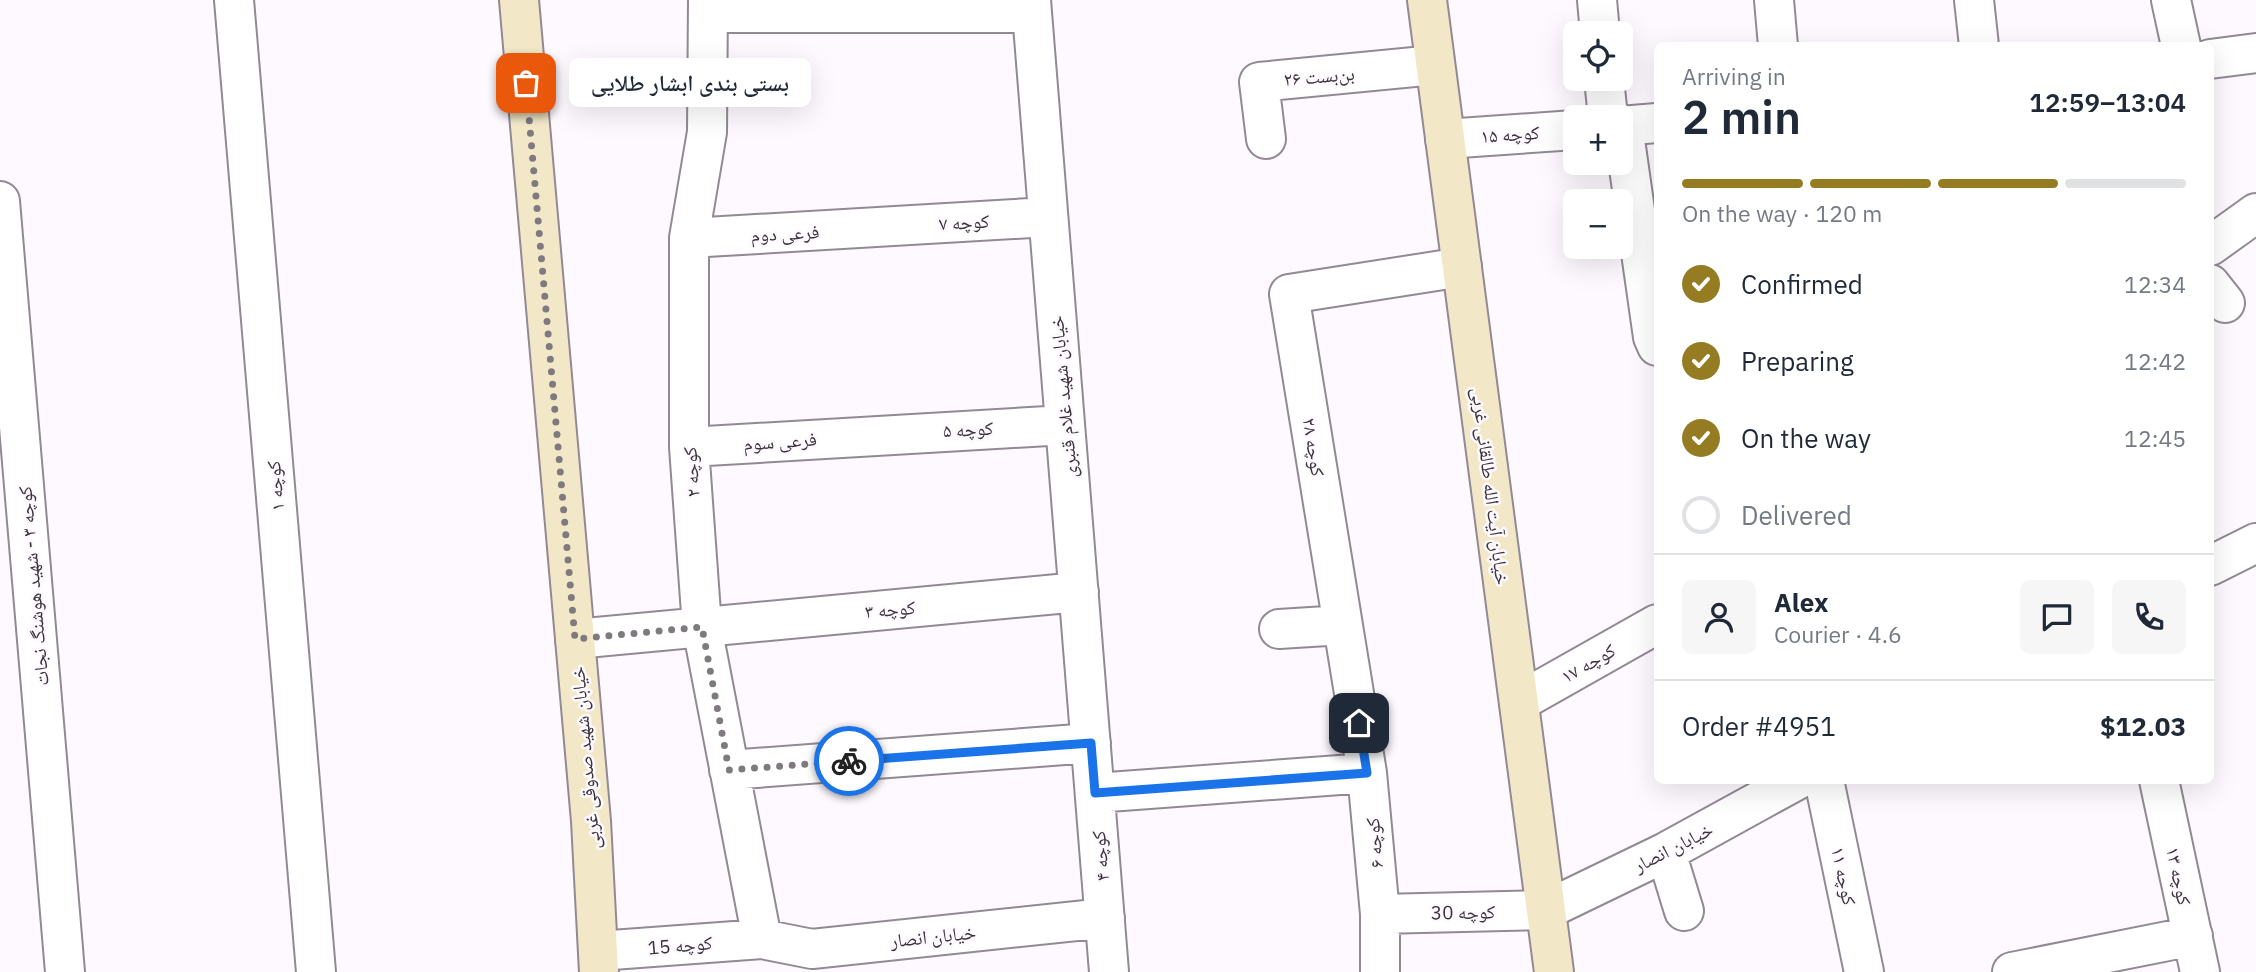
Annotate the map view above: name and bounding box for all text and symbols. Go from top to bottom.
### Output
map controls [1563,21,1633,259]
button: locate [1563,21,1633,91]
pin [496,53,556,113]
callout: بستی بندی ابشار طلایی [568,58,810,108]
street label: بن‌بست ۲۶ [1282,61,1356,91]
text: Arriving in [1682,61,1786,91]
icon: bag [507,64,545,102]
text: بستی بندی ابشار طلایی [591,67,789,97]
text: 12:59–13:04 [2029,85,2186,119]
text: 2 min [1682,87,1801,147]
button: + [1563,105,1633,175]
street label: کوچه ۱۵ [1480,120,1540,148]
button: − [1563,189,1633,259]
text: On the way · 120 m [1682,198,1882,228]
street label: کوچه ۷ [938,209,990,235]
street label: فرعی دوم [750,219,820,249]
icon: check [1682,265,1720,303]
text: Confirmed [1741,267,1863,301]
text: 12:34 [2124,269,2186,299]
street label: خیابان شهید غلام قنبری [1044,315,1084,479]
icon: check [1682,342,1720,380]
text: Preparing [1741,344,1854,378]
text: 12:42 [2124,346,2186,376]
street label: خیابان آیت الله طالقانی غربی [1467,386,1515,586]
street label: کوچه ۵ [942,416,994,442]
street label: کوچه ۲۸ [1298,416,1330,478]
icon: check [1682,419,1720,457]
text: On the way [1741,421,1871,455]
text: 12:45 [2124,423,2186,453]
street label: فرعی سوم [743,426,818,458]
street label: کوچه ۲ [677,446,705,498]
street label: کوچه ۱ [261,460,289,512]
street label: کوچه ۳ - شهید هوشنگ نجات [12,485,54,687]
text: Delivered [1741,498,1852,532]
button: person [1682,580,1756,654]
button: chat [2020,580,2094,654]
button: phone [2112,580,2186,654]
text: Alex [1774,585,1828,619]
street label: کوچه ۳ [864,595,916,623]
text: Courier · 4.6 [1774,619,1902,649]
street label: کوچه ۱۷ [1556,638,1620,688]
street label: خیابان شهید صدوقی غربی [565,666,605,850]
pin [1329,693,1389,753]
icon: home [1340,704,1378,742]
text: Order #4951 [1682,709,1836,743]
text: $12.03 [2100,709,2186,743]
courier [814,726,884,796]
icon: bike [830,742,868,780]
street label: کوچه ۶ [1360,817,1388,869]
street label: خیابان انصار [1628,817,1717,878]
street label: کوچه ۴ [1086,830,1114,882]
street label: کوچه ۱۱ [1826,845,1862,907]
street label: کوچه ۱۳ [2161,845,2197,907]
street label: کوچه 30 [1430,899,1496,925]
street label: خیابان انصار [888,920,977,953]
street label: کوچه 15 [647,930,713,960]

